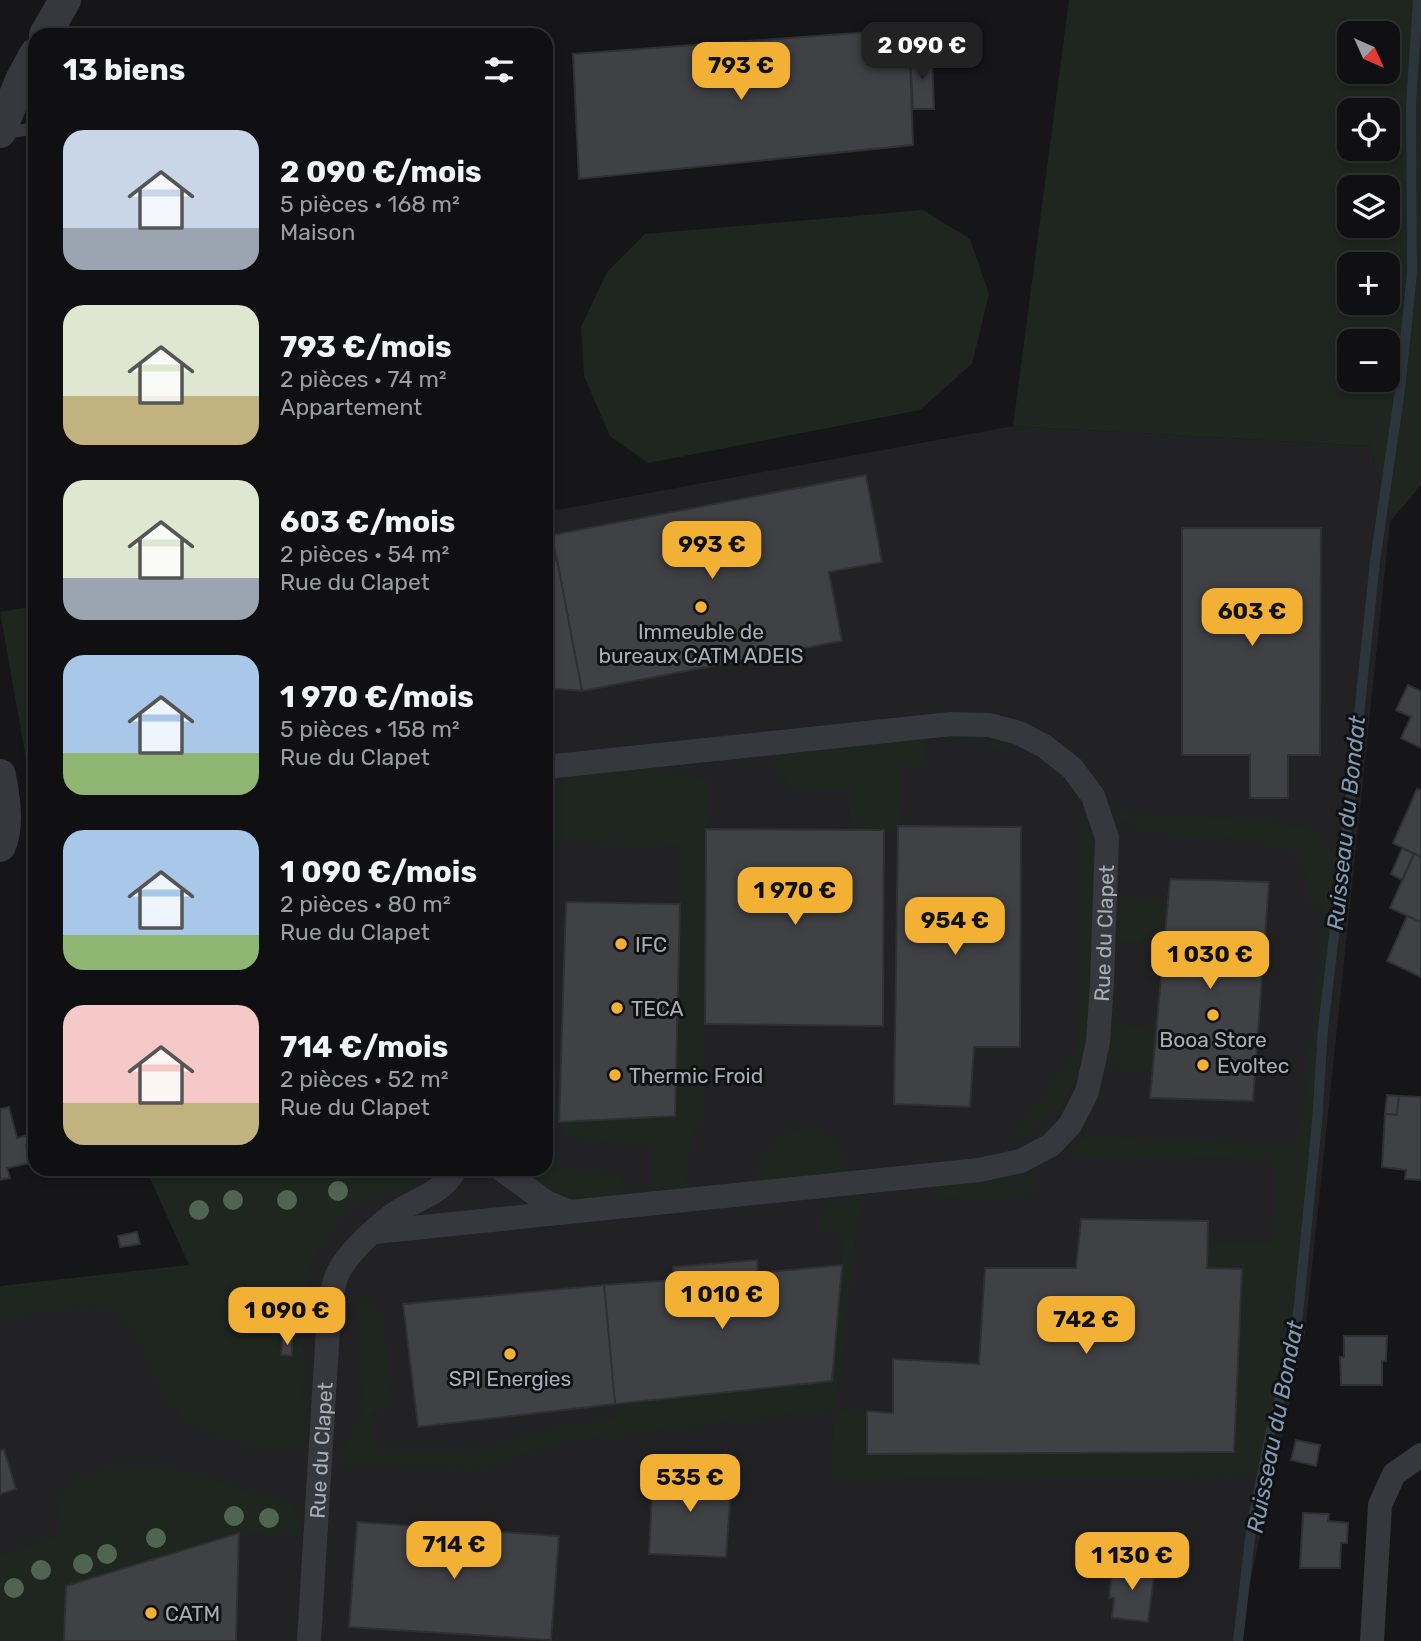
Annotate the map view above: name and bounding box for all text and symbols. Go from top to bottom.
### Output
north arrow [1337,21,1400,84]
map controls [1337,21,1400,392]
pin: 2 090 € [857,22,987,82]
text: 2 090 € [878,31,966,59]
pin: 793 € [692,42,790,102]
icon: filters [480,51,518,89]
text: 793 € [708,51,774,79]
text: 13 biens [63,52,185,88]
button: locate [1337,98,1400,161]
text: 2 090 €/mois [280,154,482,190]
icon: home [119,158,203,242]
button: layers [1337,175,1400,238]
text: 5 pièces · 168 m² [280,190,460,218]
text: Maison [280,218,355,246]
button: + [1337,252,1400,315]
text: 793 €/mois [280,329,452,365]
button: − [1337,329,1400,392]
icon: home [119,333,203,417]
text: 2 pièces · 74 m² [280,365,447,393]
text: Appartement [280,393,422,421]
text: 603 €/mois [280,504,455,540]
icon: home [119,508,203,592]
pin: 993 € [663,522,761,581]
text: 993 € [678,530,746,558]
text: 2 pièces · 54 m² [280,540,449,568]
text: Rue du Clapet [280,568,430,596]
pin: 603 € [1203,588,1301,648]
text: 603 € [1218,597,1286,625]
marker: Immeuble de bureaux CATM ADEIS [693,599,709,615]
place label: Immeuble de bureaux CATM ADEIS [598,619,804,668]
text: 1 970 €/mois [280,679,474,715]
icon: home [119,683,203,767]
water label: Ruisseau du Bondat [1321,713,1371,932]
text: 5 pièces · 158 m² [280,715,460,743]
text: Rue du Clapet [280,743,430,771]
text: 1 090 €/mois [280,854,477,890]
icon: home [119,858,203,942]
street label: Rue du Clapet [1088,864,1119,1002]
pin: 1 970 € [730,867,860,927]
text: 1 970 € [754,876,836,904]
text: 2 pièces · 80 m² [280,890,451,918]
pin: 954 € [906,898,1004,957]
text: 954 € [921,906,989,934]
text: Rue du Clapet [280,918,430,946]
place label: IFC [635,932,667,957]
pin: 1 030 € [1145,932,1275,991]
marker: IFC [613,936,629,952]
text: 1 030 € [1167,940,1253,968]
place label: TECA [631,996,684,1021]
marker: TECA [609,1000,625,1016]
marker: Booa Store [1205,1007,1221,1023]
place label: Booa Store [1159,1027,1267,1052]
text: 714 €/mois [280,1029,448,1065]
icon: home [119,1033,203,1117]
place label: Evoltec [1217,1053,1289,1078]
marker: Evoltec [1195,1057,1211,1073]
place label: Thermic Froid [629,1063,763,1088]
text: 2 pièces · 52 m² [280,1065,449,1093]
marker: Thermic Froid [607,1067,623,1083]
text: Rue du Clapet [280,1093,430,1121]
pin: 1 010 € [657,1272,787,1331]
text: 1 010 € [681,1280,763,1308]
pin: 1 090 € [222,1288,352,1347]
text: 1 090 € [244,1296,330,1324]
pin: 742 € [1037,1296,1135,1356]
text: 742 € [1053,1305,1119,1333]
water label: Ruisseau du Bondat [1241,1317,1310,1536]
marker: SPI Energies [502,1346,518,1362]
place label: SPI Energies [449,1366,571,1391]
street label: Rue du Clapet [304,1381,337,1519]
pin: 535 € [641,1454,739,1514]
text: 535 € [656,1463,724,1491]
pin: 714 € [405,1522,503,1581]
text: 714 € [422,1530,486,1558]
pin: 1 130 € [1067,1532,1197,1592]
text: 1 130 € [1091,1541,1173,1569]
place label: CATM [165,1601,220,1626]
marker: CATM [143,1605,159,1621]

